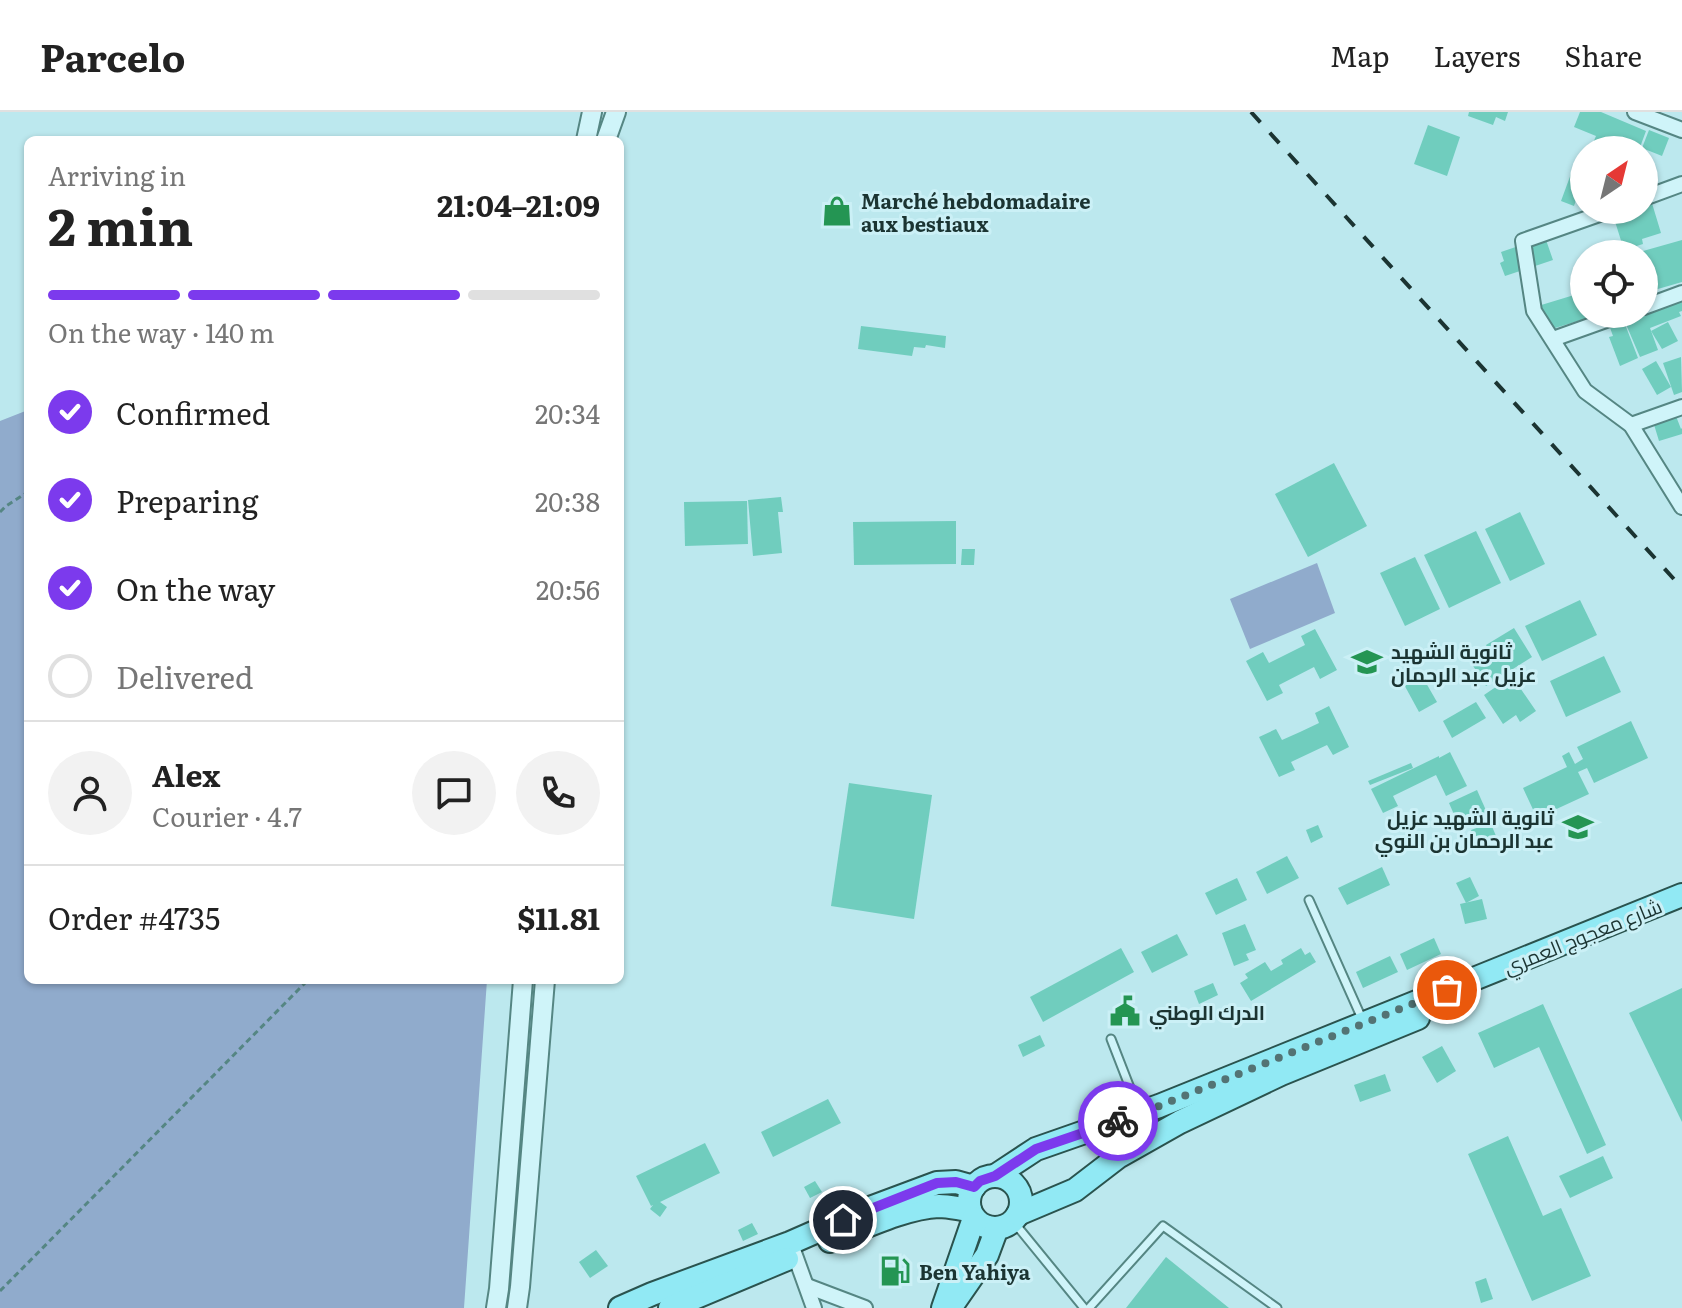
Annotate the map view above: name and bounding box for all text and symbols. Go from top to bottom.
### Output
text: Parcelo [40,27,185,84]
text: Map [1330,34,1389,76]
text: Layers [1433,34,1520,76]
text: Share [1564,34,1642,76]
north arrow [1570,136,1658,224]
map controls [1570,136,1658,328]
text: Arriving in [48,155,186,194]
text: 21:04–21:09 [437,182,600,226]
text: 2 min [48,185,193,262]
place label: Marché hebdomadaire aux bestiaux [861,185,1091,238]
shop icon: Marché hebdomadaire aux bestiaux [820,194,854,228]
button: locate [1570,240,1658,328]
text: On the way · 140 m [48,312,274,351]
icon: check [48,390,92,434]
text: Confirmed [116,390,270,434]
text: 20:34 [535,393,600,432]
icon: check [48,478,92,522]
text: Preparing [116,478,258,522]
text: 20:38 [535,481,600,520]
icon: check [48,566,92,610]
text: On the way [116,566,275,610]
text: 20:56 [536,569,600,608]
place label: ثانوية الشهيد عزيل عبد الرحمان [1391,635,1537,688]
school or university icon: ثانوية الشهيد عزيل عبد الرحمان [1350,645,1384,679]
text: Delivered [116,654,253,698]
button: person [48,751,132,835]
button: chat [412,751,496,835]
button: phone [516,751,600,835]
text: Alex [152,752,220,796]
text: Courier · 4.7 [152,796,302,835]
place label: ثانوية الشهيد عزيل عبد الرحمان بن النوي [1375,801,1555,857]
school or university icon: ثانوية الشهيد عزيل عبد الرحمان بن النوي [1561,810,1595,844]
street label: شارع معجوج العمري [1498,890,1667,983]
text: Order #4735 [48,895,220,939]
text: $11.81 [517,895,600,939]
pin [1413,956,1481,1024]
icon: bag [1425,968,1469,1012]
public building icon: الدرك الوطني [1108,994,1142,1028]
place label: الدرك الوطني [1149,996,1265,1030]
courier [1078,1081,1158,1161]
icon: bike [1096,1099,1140,1143]
pin [809,1186,877,1254]
icon: home [821,1198,865,1242]
fuel station icon: Ben Yahiya [878,1254,912,1288]
place label: Ben Yahiya [919,1256,1031,1286]

